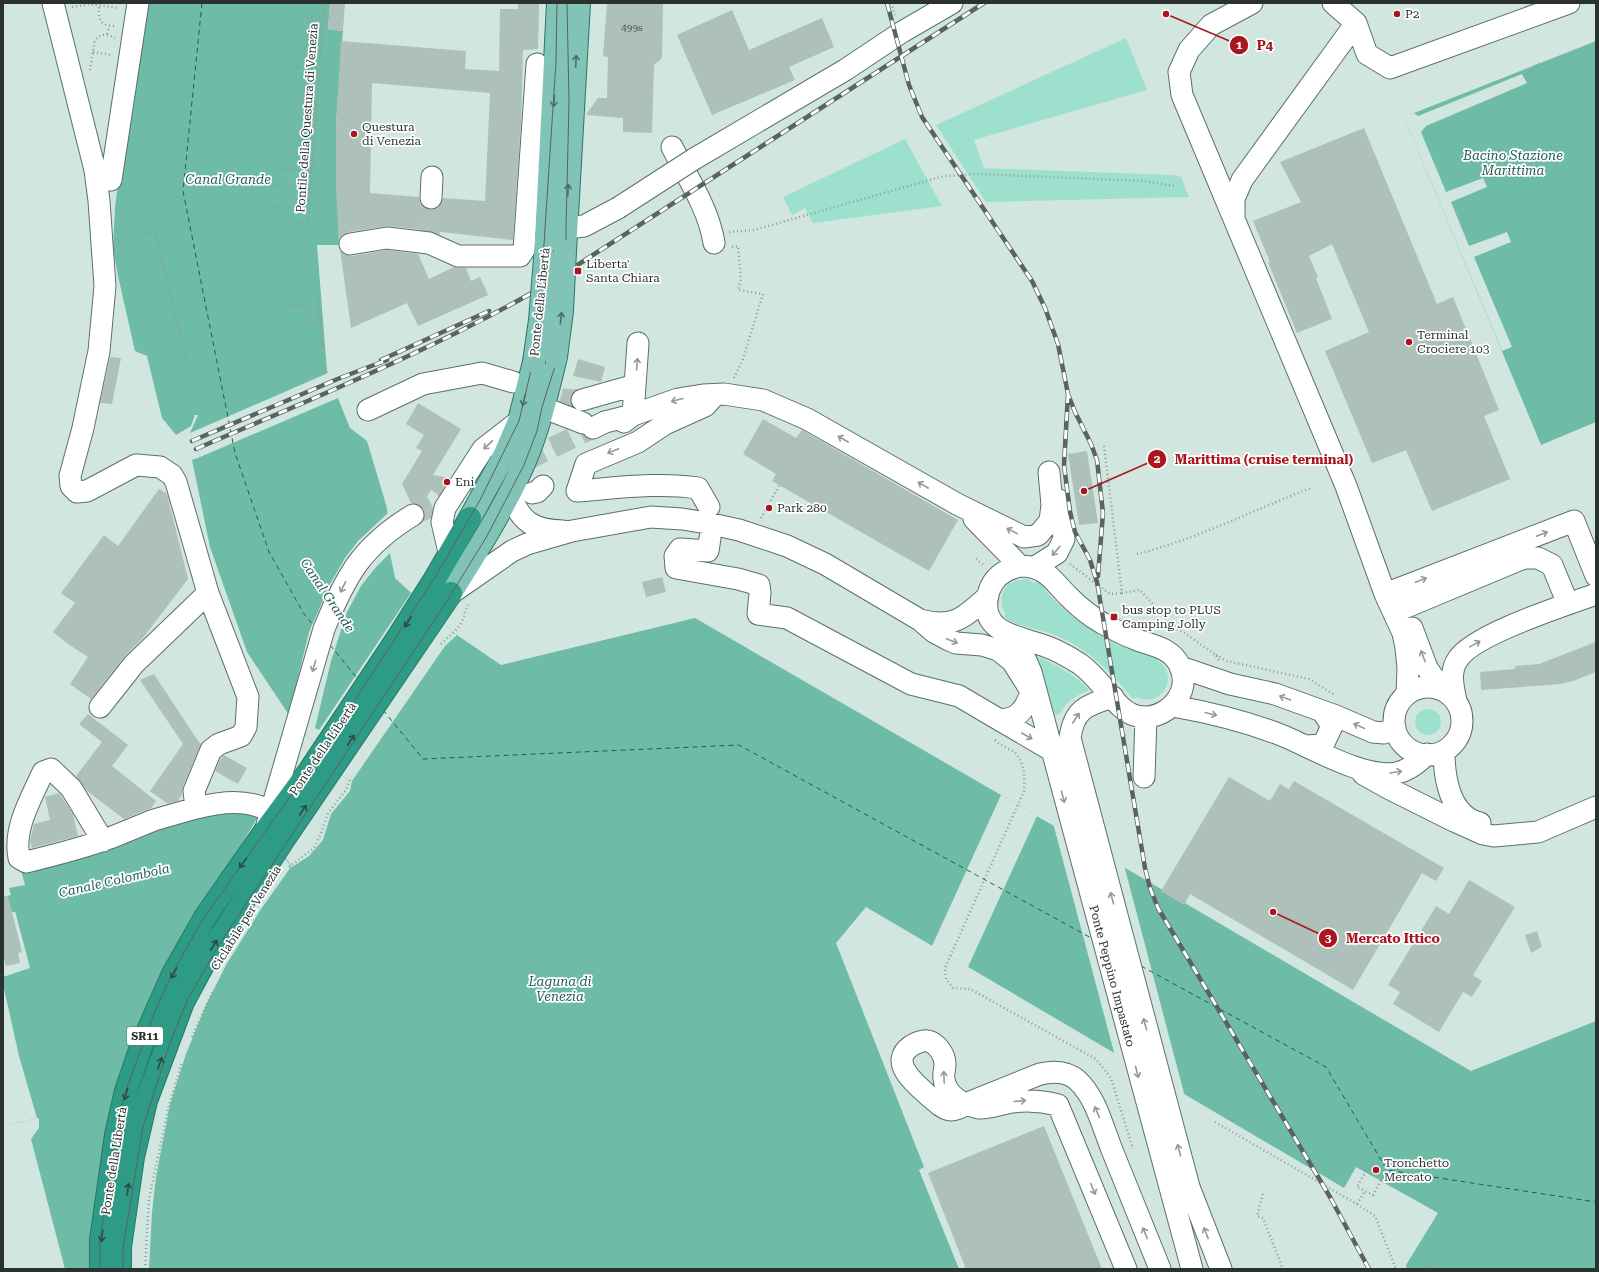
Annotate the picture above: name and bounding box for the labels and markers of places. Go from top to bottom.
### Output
place label: P2 [1405,7,1420,21]
marker: P2 [1392,9,1402,19]
callout: P4 [1229,33,1281,58]
place label: Questura di Venezia [362,120,422,148]
marker: Questura di Venezia [349,129,359,139]
place label: Liberta' Santa Chiara [586,257,660,285]
marker: Liberta' Santa Chiara [573,266,583,276]
place label: Terminal Crociere 103 [1417,328,1490,356]
marker: Terminal Crociere 103 [1404,337,1414,347]
callout: Marittima (cruise terminal) [1147,447,1361,472]
place label: Eni [455,475,474,489]
marker: Eni [442,477,452,487]
place label: Park 280 [777,501,827,515]
marker: Park 280 [764,503,774,513]
place label: bus stop to PLUS Camping Jolly [1122,603,1221,631]
marker: bus stop to PLUS Camping Jolly [1109,612,1119,622]
callout: Mercato Ittico [1318,926,1447,951]
place label: Tronchetto Mercato [1384,1156,1449,1184]
marker: Tronchetto Mercato [1371,1165,1381,1175]

